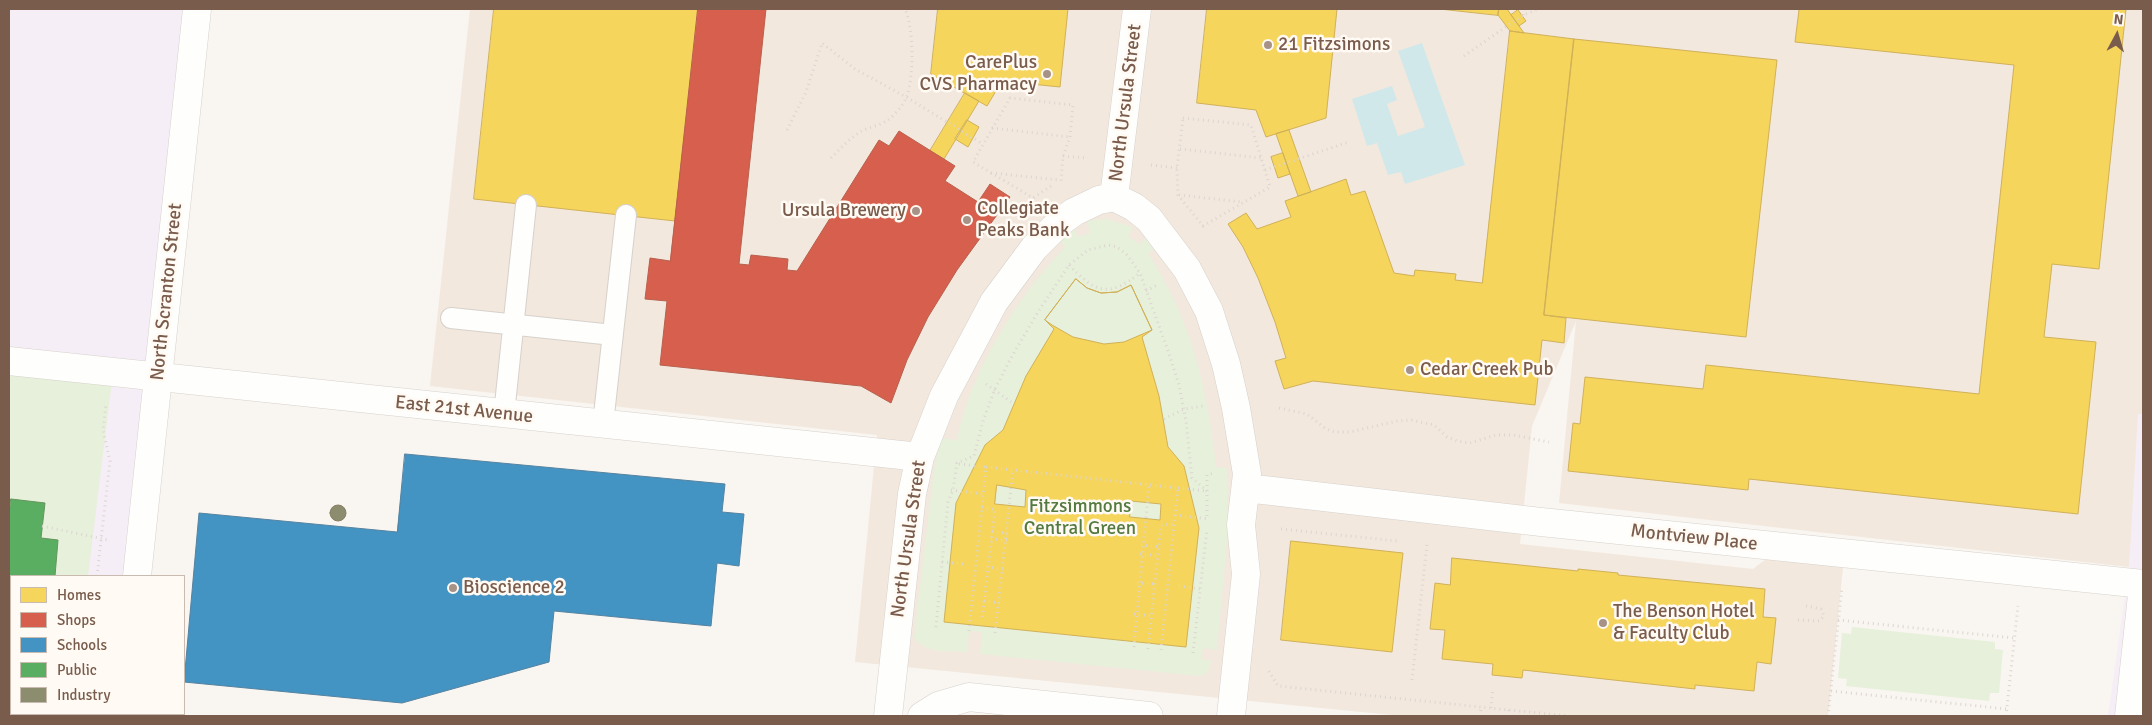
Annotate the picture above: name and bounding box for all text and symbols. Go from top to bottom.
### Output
north arrow [2092,10,2142,60]
text: N [2113,11,2124,29]
street label: North Ursula Street [1105,23,1147,183]
place label: 21 Fitzsimons [1278,34,1390,56]
marker: 21 Fitzsimons [1262,39,1274,51]
place label: CarePlus CVS Pharmacy [919,52,1037,96]
marker: CarePlus CVS Pharmacy [1041,68,1053,80]
place label: Collegiate Peaks Bank [977,198,1069,242]
place label: Ursula Brewery [782,200,906,222]
street label: North Scranton Street [146,202,188,382]
marker: Ursula Brewery [910,205,922,217]
marker: Collegiate Peaks Bank [961,214,973,226]
place label: Cedar Creek Pub [1420,359,1554,381]
marker: Cedar Creek Pub [1404,364,1416,376]
street label: East 21st Avenue [394,391,534,429]
street label: North Ursula Street [887,459,931,619]
park label: Fitzsimmons Central Green [1024,496,1136,540]
street label: Montview Place [1629,520,1759,556]
legend [10,575,185,715]
place label: Bioscience 2 [463,577,565,599]
marker: Bioscience 2 [447,582,459,594]
text: Homes [57,586,101,604]
place label: The Benson Hotel & Faculty Club [1613,601,1755,645]
text: Shops [57,611,96,629]
marker: The Benson Hotel & Faculty Club [1597,617,1609,629]
text: Schools [57,636,107,654]
text: Public [57,661,97,679]
text: Industry [57,686,110,704]

